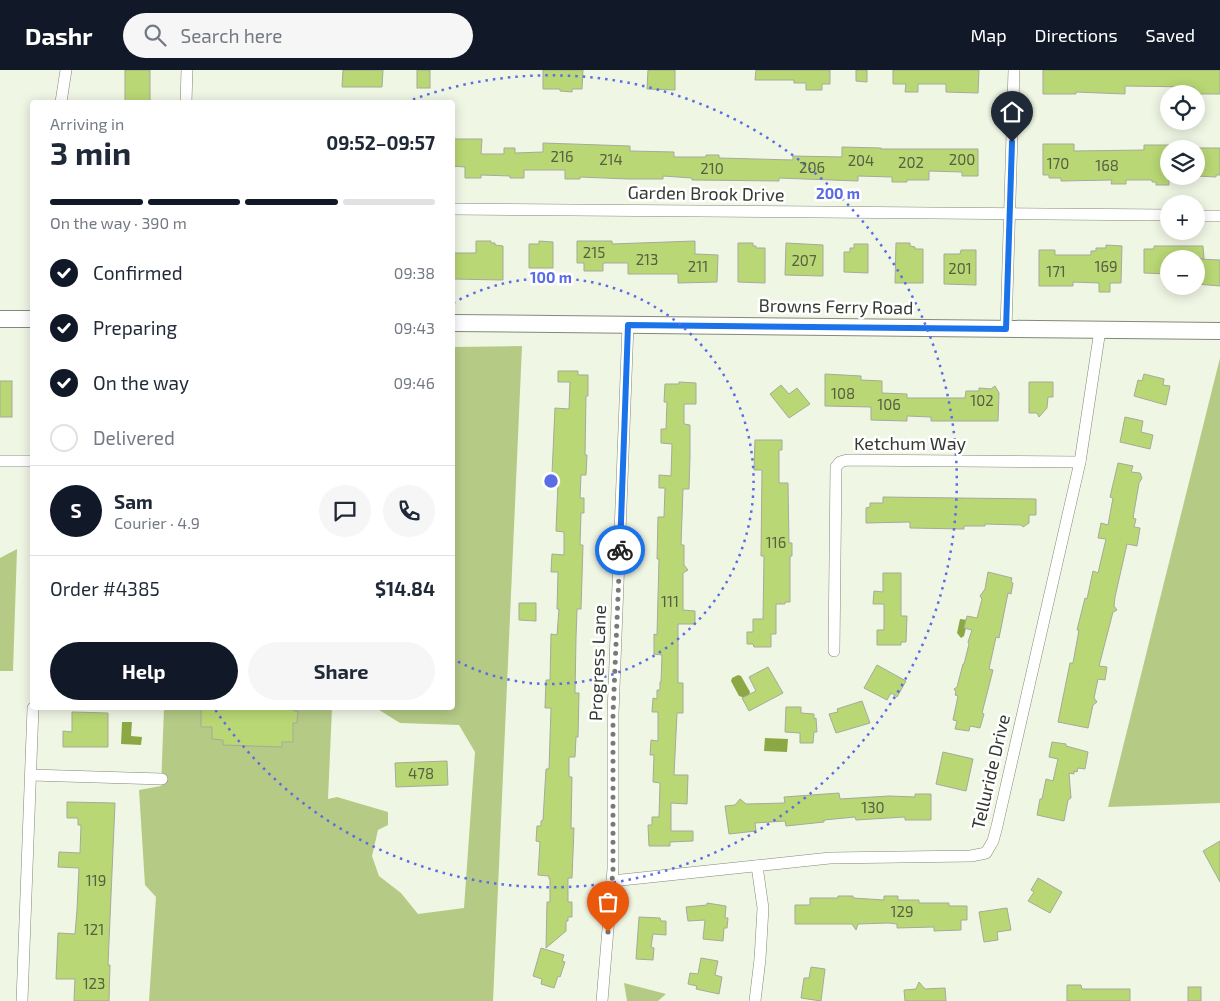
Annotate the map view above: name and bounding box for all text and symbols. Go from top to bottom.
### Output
search box [123,13,473,58]
text: Dashr [25,21,93,50]
icon: search [141,21,169,49]
text: Search here [181,24,283,47]
text: Map [970,24,1007,46]
text: Directions [1035,24,1118,46]
text: Saved [1146,24,1195,46]
map controls [1160,85,1205,295]
button: locate [1160,85,1205,130]
pin [991,91,1033,142]
icon: home [998,98,1026,126]
text: Arriving in [50,114,124,133]
text: 09:52–09:57 [326,131,435,154]
text: 3 min [50,133,131,171]
button: layers [1160,140,1205,185]
house number: 216 [551,147,573,165]
house number: 214 [599,150,623,168]
house number: 200 [949,150,975,168]
house number: 204 [848,151,874,169]
house number: 202 [898,153,924,171]
house number: 170 [1047,154,1069,172]
house number: 168 [1095,156,1119,174]
house number: 206 [799,158,825,176]
house number: 210 [700,159,724,177]
street label: Garden Brook Drive [627,181,785,205]
text: 200 m [816,184,860,202]
button: + [1160,195,1205,240]
text: On the way · 390 m [50,213,187,232]
house number: 215 [583,243,605,261]
house number: 213 [636,250,658,268]
button: − [1160,250,1205,295]
house number: 207 [791,251,817,269]
house number: 211 [688,257,708,275]
house number: 169 [1094,257,1118,275]
icon: check [50,259,78,287]
house number: 201 [948,259,972,277]
text: Confirmed [93,261,183,284]
house number: 171 [1046,262,1066,280]
text: 09:38 [394,263,435,282]
text: 100 m [530,268,572,286]
street label: Browns Ferry Road [758,294,914,318]
icon: check [50,314,78,342]
text: Preparing [93,316,177,339]
text: 09:43 [394,318,435,337]
icon: check [50,369,78,397]
text: On the way [93,371,189,394]
text: 09:46 [393,373,435,392]
house number: 108 [831,384,855,402]
house number: 102 [970,391,994,409]
house number: 106 [877,395,901,413]
text: Delivered [93,426,175,449]
street label: Ketchum Way [854,432,967,454]
centre of rings [542,472,560,490]
button: chat [319,485,371,537]
button: phone [383,485,435,537]
text: Sam [114,490,153,513]
text: S [70,499,82,522]
text: Courier · 4.9 [114,513,200,532]
courier [595,525,645,575]
house number: 116 [766,533,786,551]
icon: bike [606,536,634,564]
text: Order #4385 [50,577,160,600]
text: $14.84 [375,577,435,600]
house number: 111 [661,592,679,610]
street label: Progress Lane [584,605,610,721]
button: Help [50,642,238,700]
button: Share [248,642,435,700]
street label: Telluride Drive [966,712,1014,831]
house number: 478 [408,764,434,782]
house number: 130 [861,798,885,816]
house number: 119 [86,871,106,889]
pin [587,881,629,932]
icon: bag [594,888,622,916]
house number: 129 [891,902,913,920]
house number: 121 [84,920,104,938]
house number: 123 [83,974,105,992]

